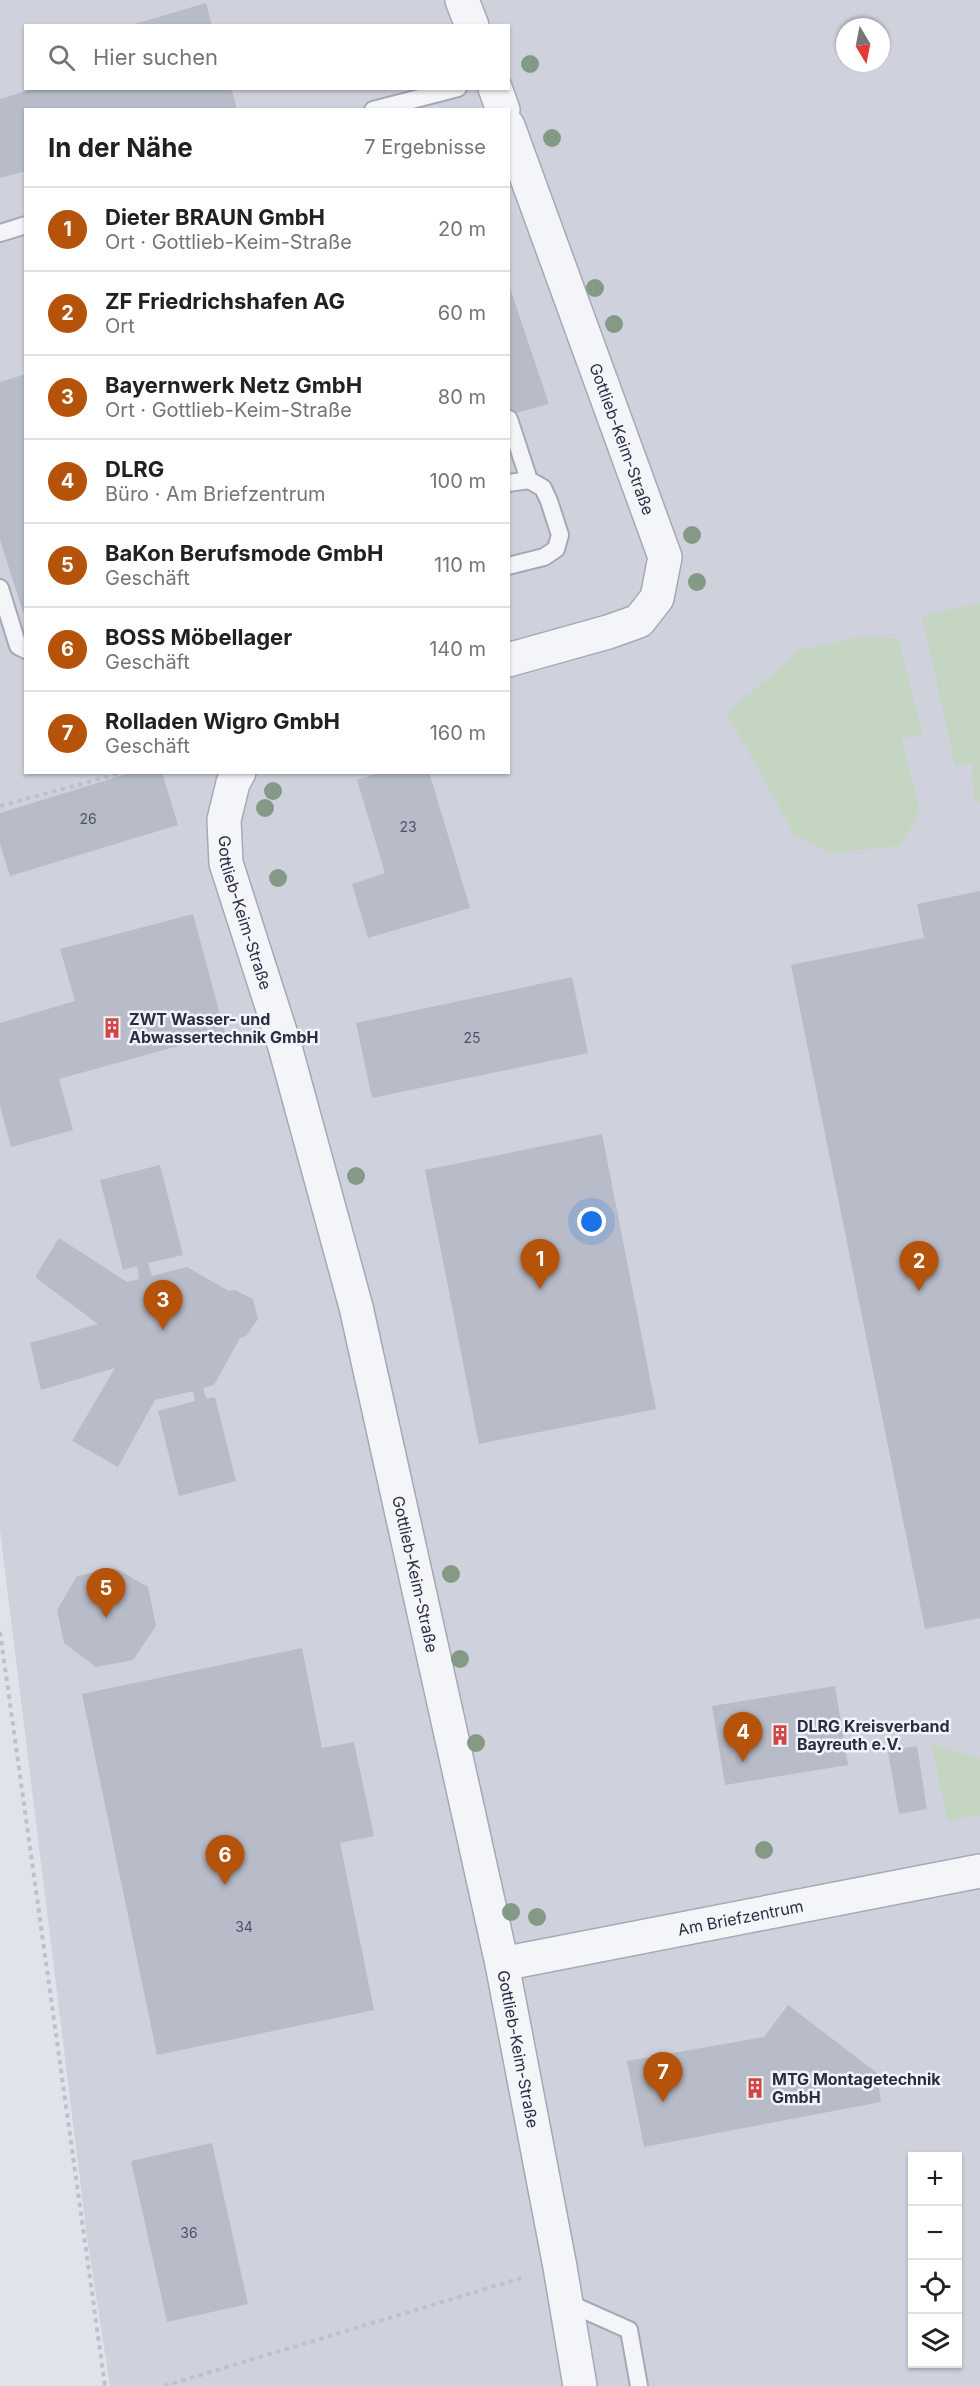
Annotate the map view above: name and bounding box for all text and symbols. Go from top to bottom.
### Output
north arrow [836,18,890,72]
search box [24,24,510,90]
icon: search [45,41,78,74]
text: Hier suchen [93,44,218,70]
text: In der Nähe [48,132,193,163]
text: 7 Ergebnisse [364,135,486,159]
text: Dieter BRAUN GmbH [105,204,325,230]
text: 1 [63,217,72,241]
text: 20 m [438,217,486,241]
text: Ort · Gottlieb-Keim-Straße [105,230,352,254]
text: ZF Friedrichshafen AG [105,288,345,314]
text: 2 [61,301,74,325]
text: 60 m [438,301,486,325]
text: Ort [105,314,135,338]
street label: Gottlieb-Keim-Straße [585,360,659,518]
text: Bayernwerk Netz GmbH [105,372,362,398]
text: 3 [61,385,74,409]
text: 80 m [438,385,486,409]
text: Ort · Gottlieb-Keim-Straße [105,398,352,422]
text: DLRG [105,456,164,482]
text: 4 [61,469,74,493]
text: 100 m [429,469,486,493]
text: Büro · Am Briefzentrum [105,482,326,506]
text: BaKon Berufsmode GmbH [105,540,383,566]
text: 5 [61,553,74,577]
text: 110 m [434,553,486,577]
text: Geschäft [105,566,190,590]
text: BOSS Möbellager [105,624,292,650]
text: 6 [61,637,74,661]
text: 140 m [429,637,486,661]
text: Geschäft [105,650,190,674]
text: Rolladen Wigro GmbH [105,708,340,734]
text: 7 [62,721,73,745]
text: 160 m [430,721,486,745]
text: Geschäft [105,734,190,758]
house number: 26 [79,810,97,827]
house number: 23 [399,818,417,835]
street label: Gottlieb-Keim-Straße [215,835,276,992]
place label: ZWT Wasser- und Abwassertechnik GmbH [129,1009,319,1047]
building icon: ZWT Wasser- und Abwassertechnik GmbH [100,1016,124,1040]
house number: 25 [463,1029,481,1046]
your location [577,1207,606,1236]
pin: 1 [520,1240,560,1289]
pin: 2 [900,1242,938,1291]
pin: 3 [144,1280,182,1330]
street label: Gottlieb-Keim-Straße [388,1494,442,1654]
pin: 5 [86,1568,126,1618]
pin: 4 [724,1712,762,1762]
place label: DLRG Kreisverband Bayreuth e.V. [797,1716,950,1754]
building icon: DLRG Kreisverband Bayreuth e.V. [768,1723,792,1747]
pin: 6 [206,1836,244,1885]
street label: Am Briefzentrum [676,1896,805,1940]
house number: 34 [235,1918,253,1935]
street label: Gottlieb-Keim-Straße [493,1968,543,2130]
pin: 7 [644,2052,682,2102]
place label: MTG Montagetechnik GmbH [772,2069,941,2107]
building icon: MTG Montagetechnik GmbH [743,2076,767,2100]
map controls [908,2152,962,2368]
button: + [908,2152,962,2206]
button: − [908,2206,962,2260]
house number: 36 [180,2224,198,2241]
button: locate [908,2260,962,2314]
button: layers [908,2314,962,2368]

